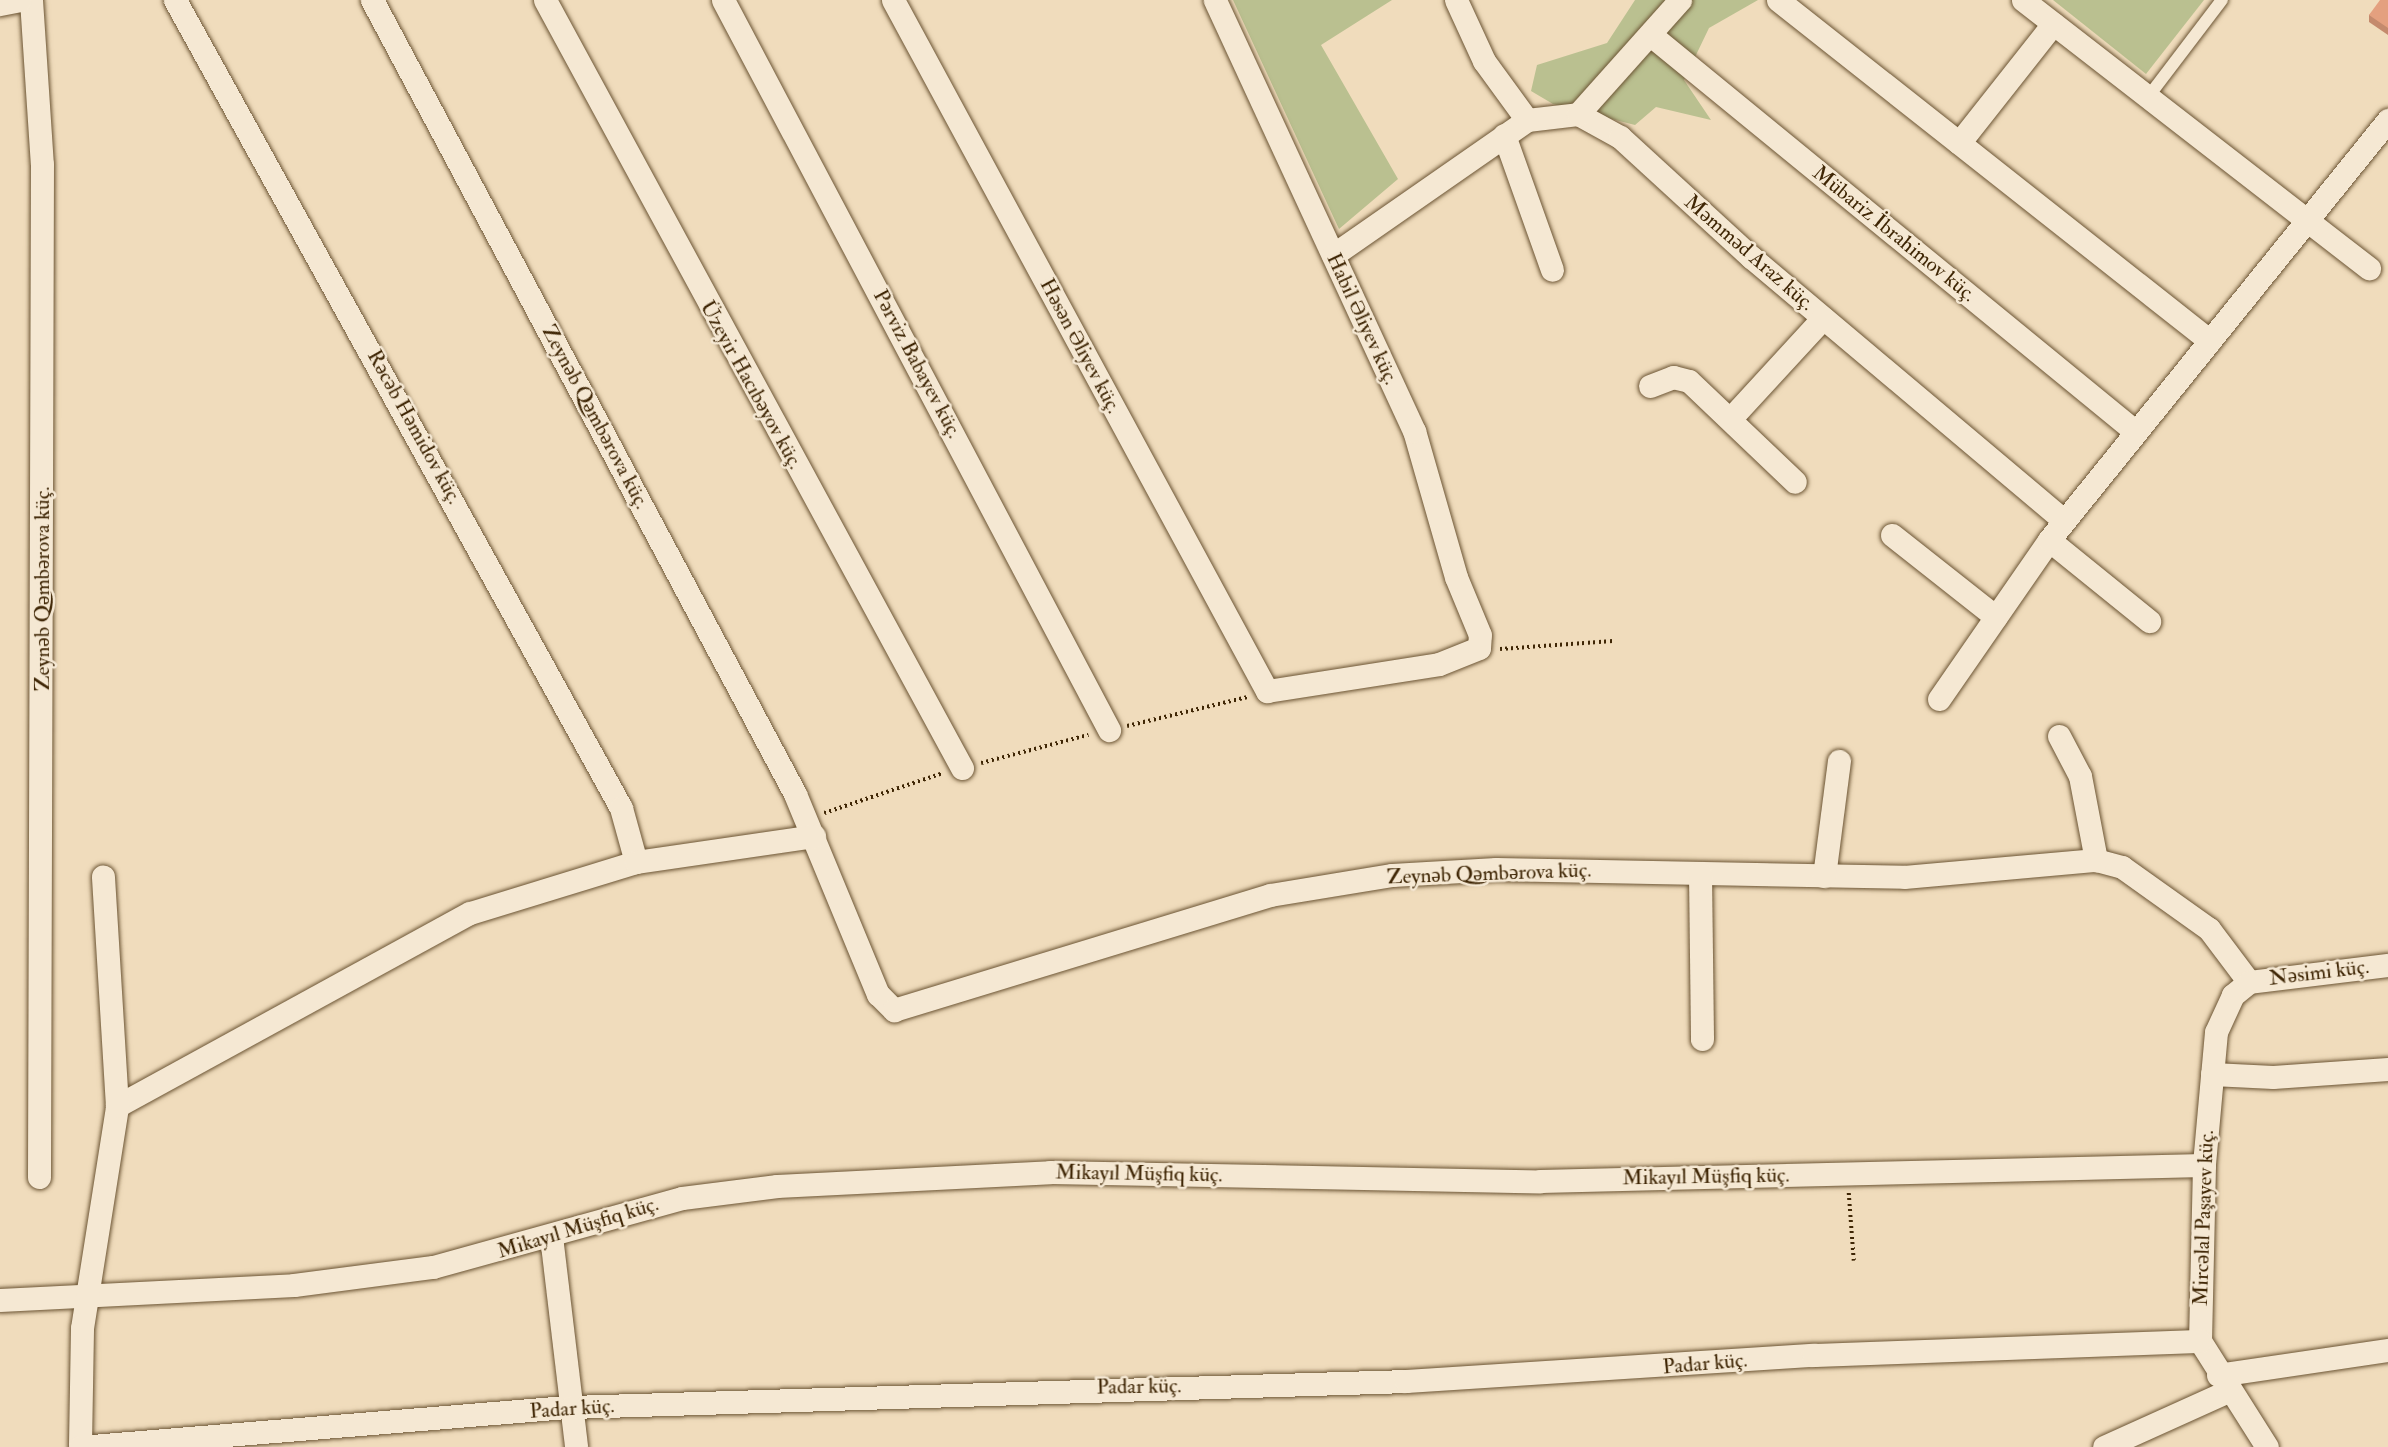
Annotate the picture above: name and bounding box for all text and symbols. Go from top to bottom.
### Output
street label: Mübariz İbrahimov küç. [1807,161,1981,307]
street label: Məmməd Araz küç. [1679,190,1819,316]
street label: Habil Əliyev küç. [1321,249,1403,389]
street label: Həsən Əliyev küç. [1034,274,1126,418]
street label: Pərviz Babayev küç. [867,285,967,443]
street label: Üzeyir Hacıbəyov küç. [694,296,808,474]
street label: Zeynəb Qəmbərova küç. [536,321,654,513]
street label: Rəcəb Həmidov küç. [361,346,467,508]
street label: Zeynəb Qəmbərova küç. [30,487,56,691]
street label: Zeynəb Qəmbərova küç. [1386,858,1592,890]
street label: Nəsimi küç. [2268,954,2370,992]
street label: Mircəlal Paşayev küç. [2188,1130,2220,1306]
street label: Mikayıl Müşfiq küç. [1055,1160,1223,1188]
street label: Mikayıl Müşfiq küç. [1622,1163,1790,1191]
street label: Mikayıl Müşfiq küç. [494,1192,662,1264]
street label: Padar küç. [1662,1348,1748,1380]
street label: Padar küç. [1096,1374,1182,1400]
street label: Padar küç. [529,1393,615,1425]

